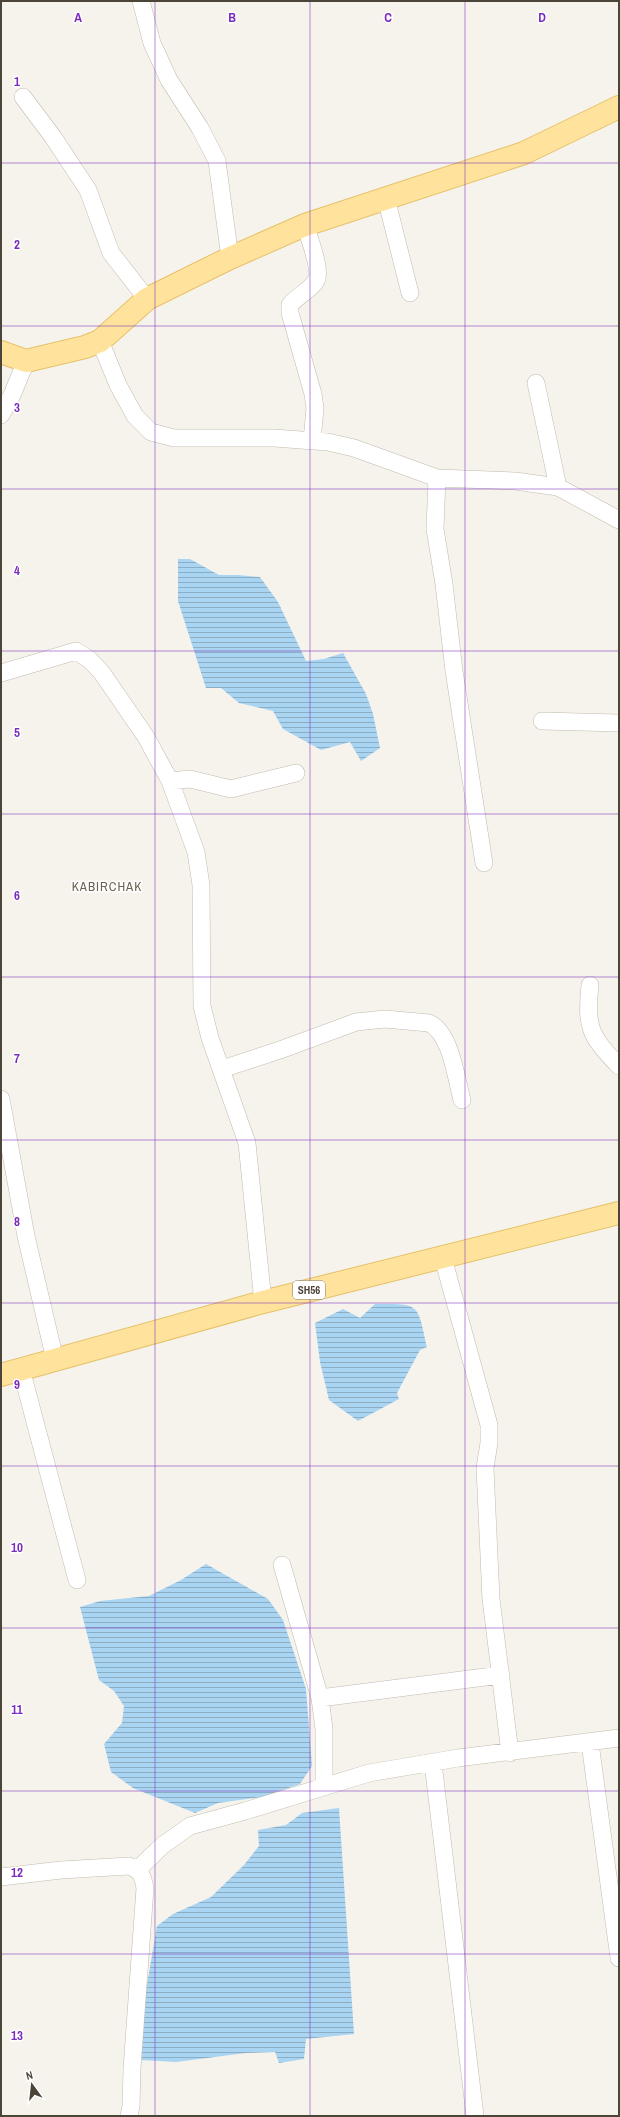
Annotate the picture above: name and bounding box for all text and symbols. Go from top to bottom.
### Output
text: A [74,9,82,26]
text: B [228,9,236,26]
text: C [384,9,392,26]
text: D [538,9,546,26]
text: 1 [14,73,20,90]
text: 2 [14,236,20,253]
text: 3 [14,399,20,416]
text: 4 [14,562,20,579]
text: 5 [14,724,20,741]
district label: KABIRCHAK [72,878,142,895]
text: 6 [14,887,20,904]
text: 7 [14,1050,20,1067]
text: 8 [14,1213,20,1230]
road number: SH56 [293,1281,325,1299]
text: 9 [14,1376,20,1393]
text: 10 [11,1539,23,1556]
text: 11 [11,1701,23,1718]
text: 12 [11,1864,23,1881]
text: 13 [11,2027,23,2044]
north arrow [12,2065,52,2105]
text: N [24,2068,34,2083]

